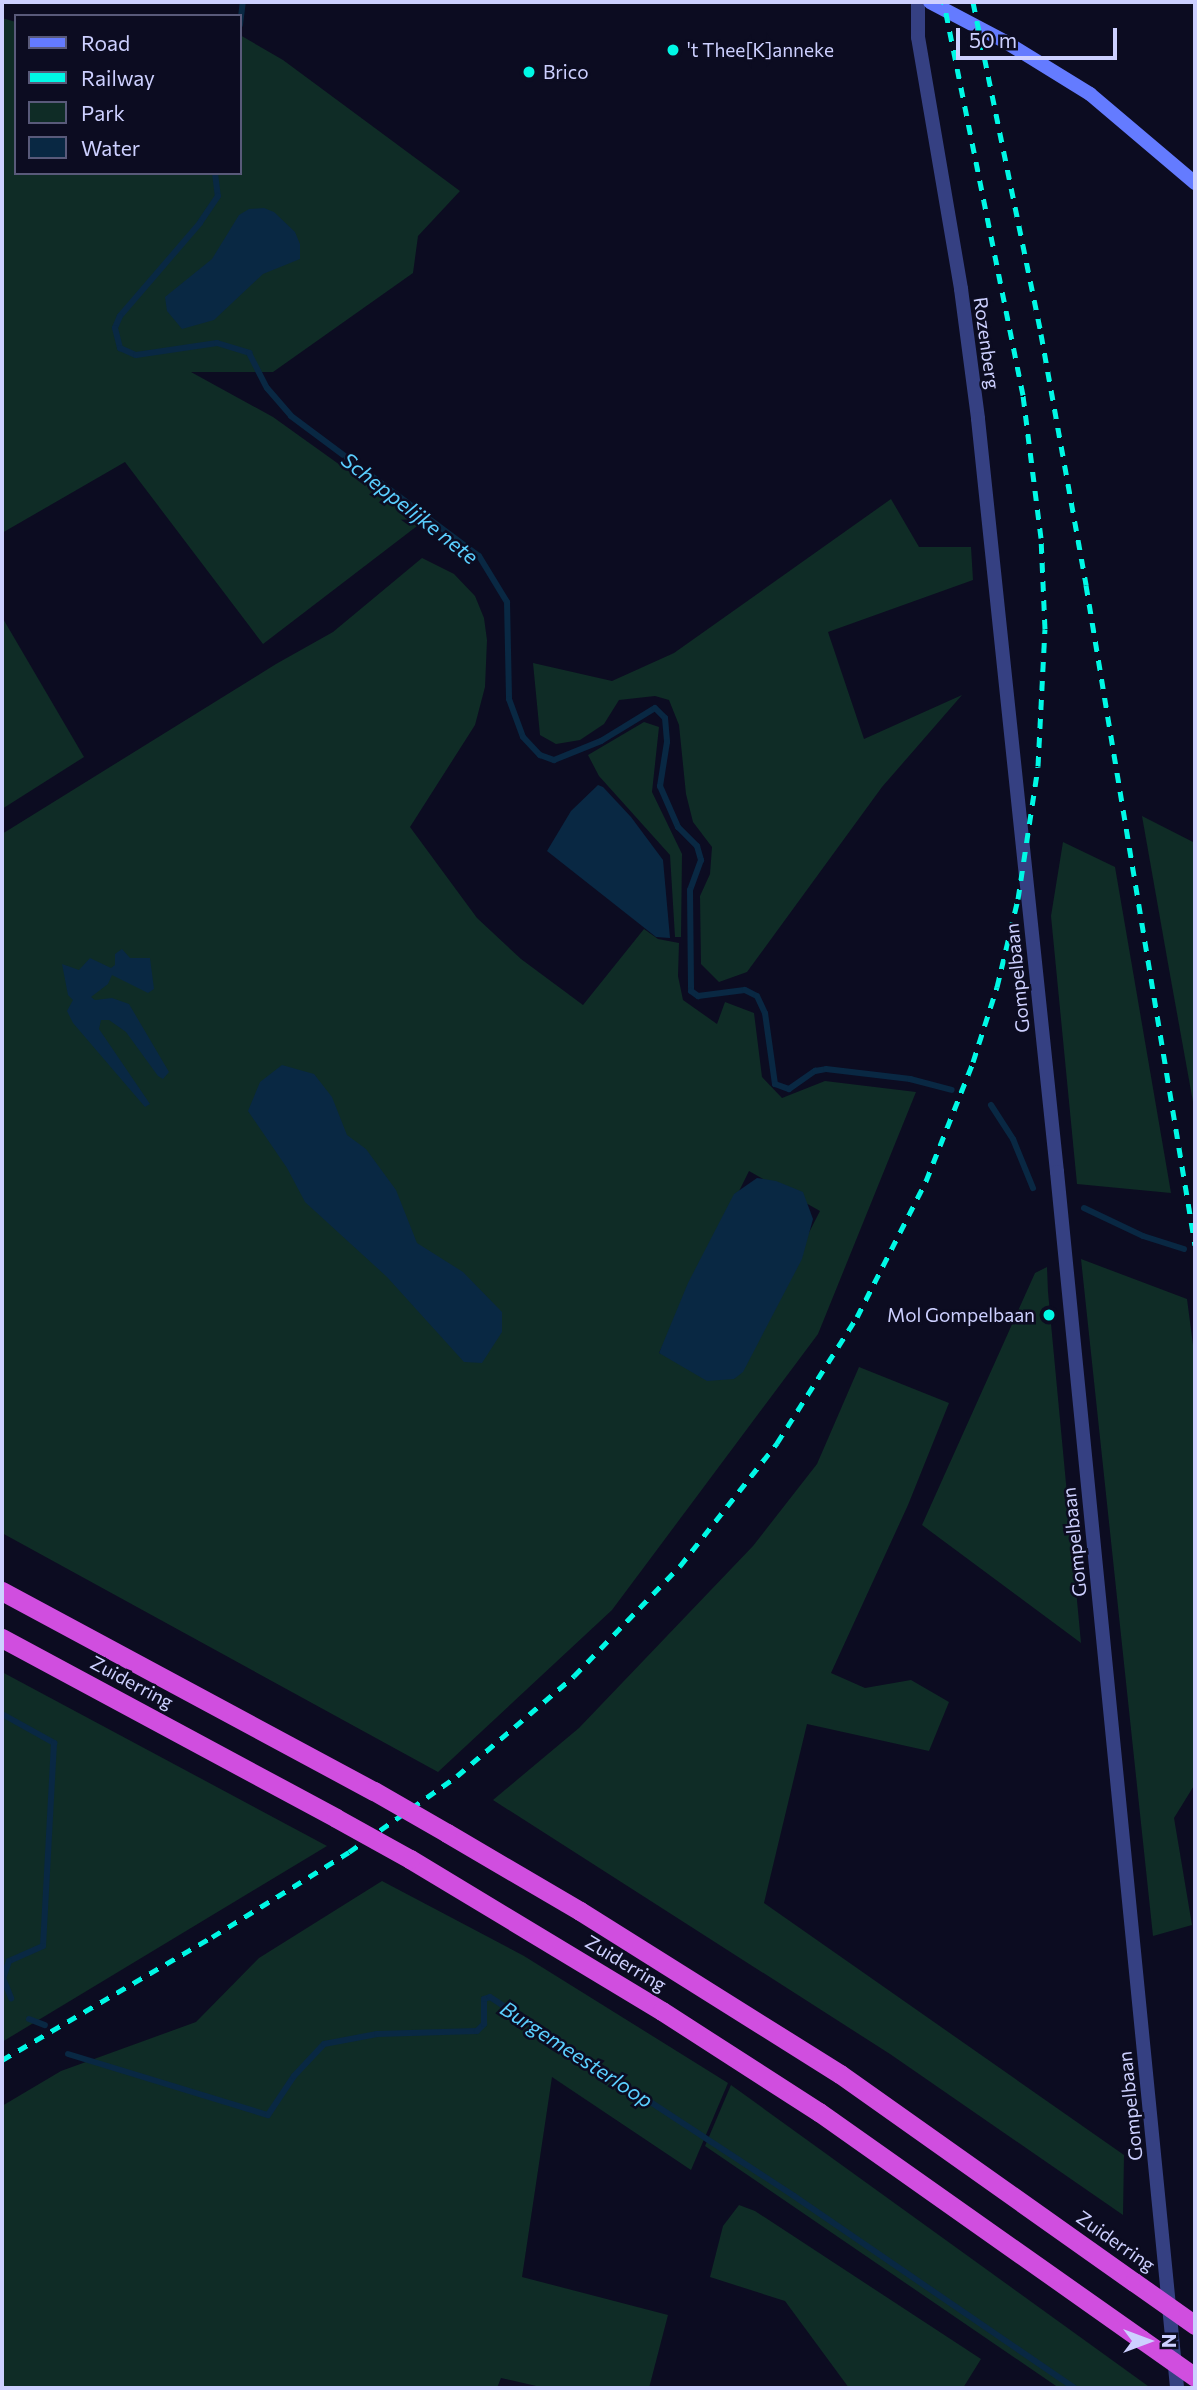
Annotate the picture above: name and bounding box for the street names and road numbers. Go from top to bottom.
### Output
street label: Rozenberg [969,295,1005,391]
street label: Gompelbaan [1000,922,1034,1034]
street label: Gompelbaan [1057,1486,1091,1598]
street label: Zuiderring [87,1651,177,1713]
street label: Zuiderring [581,1930,671,1996]
street label: Gompelbaan [1113,2050,1147,2162]
street label: Zuiderring [1072,2206,1160,2276]

